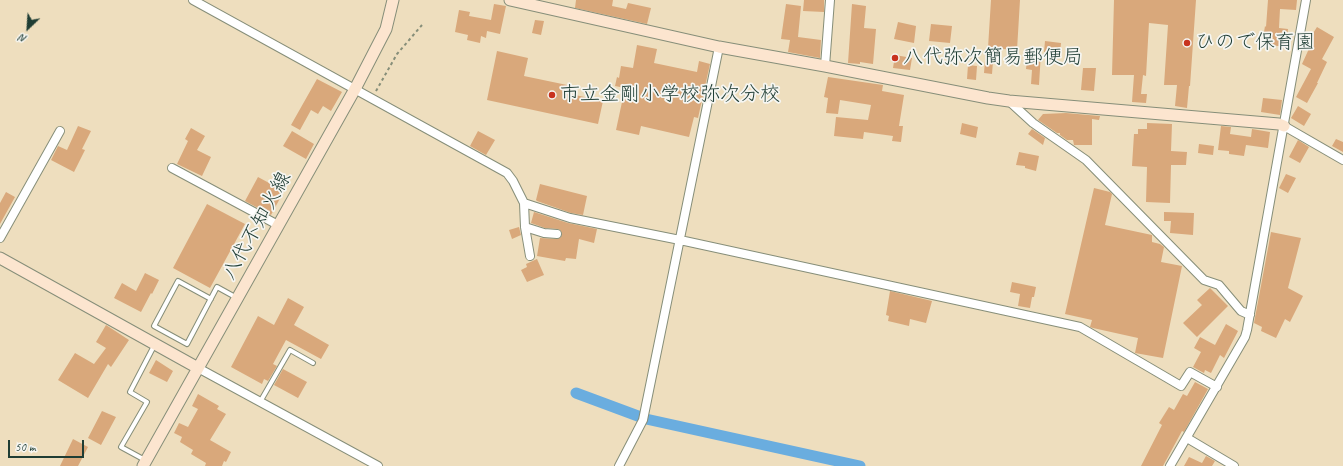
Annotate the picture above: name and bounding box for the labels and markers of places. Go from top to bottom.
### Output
place label: ひので保育園 [1195,31,1315,55]
marker: ひので保育園 [1182,38,1192,48]
place label: 八代弥次簡易郵便局 [903,46,1083,70]
marker: 八代弥次簡易郵便局 [890,53,900,63]
place label: 市立金剛小学校弥次分校 [560,83,780,107]
marker: 市立金剛小学校弥次分校 [547,90,557,100]

